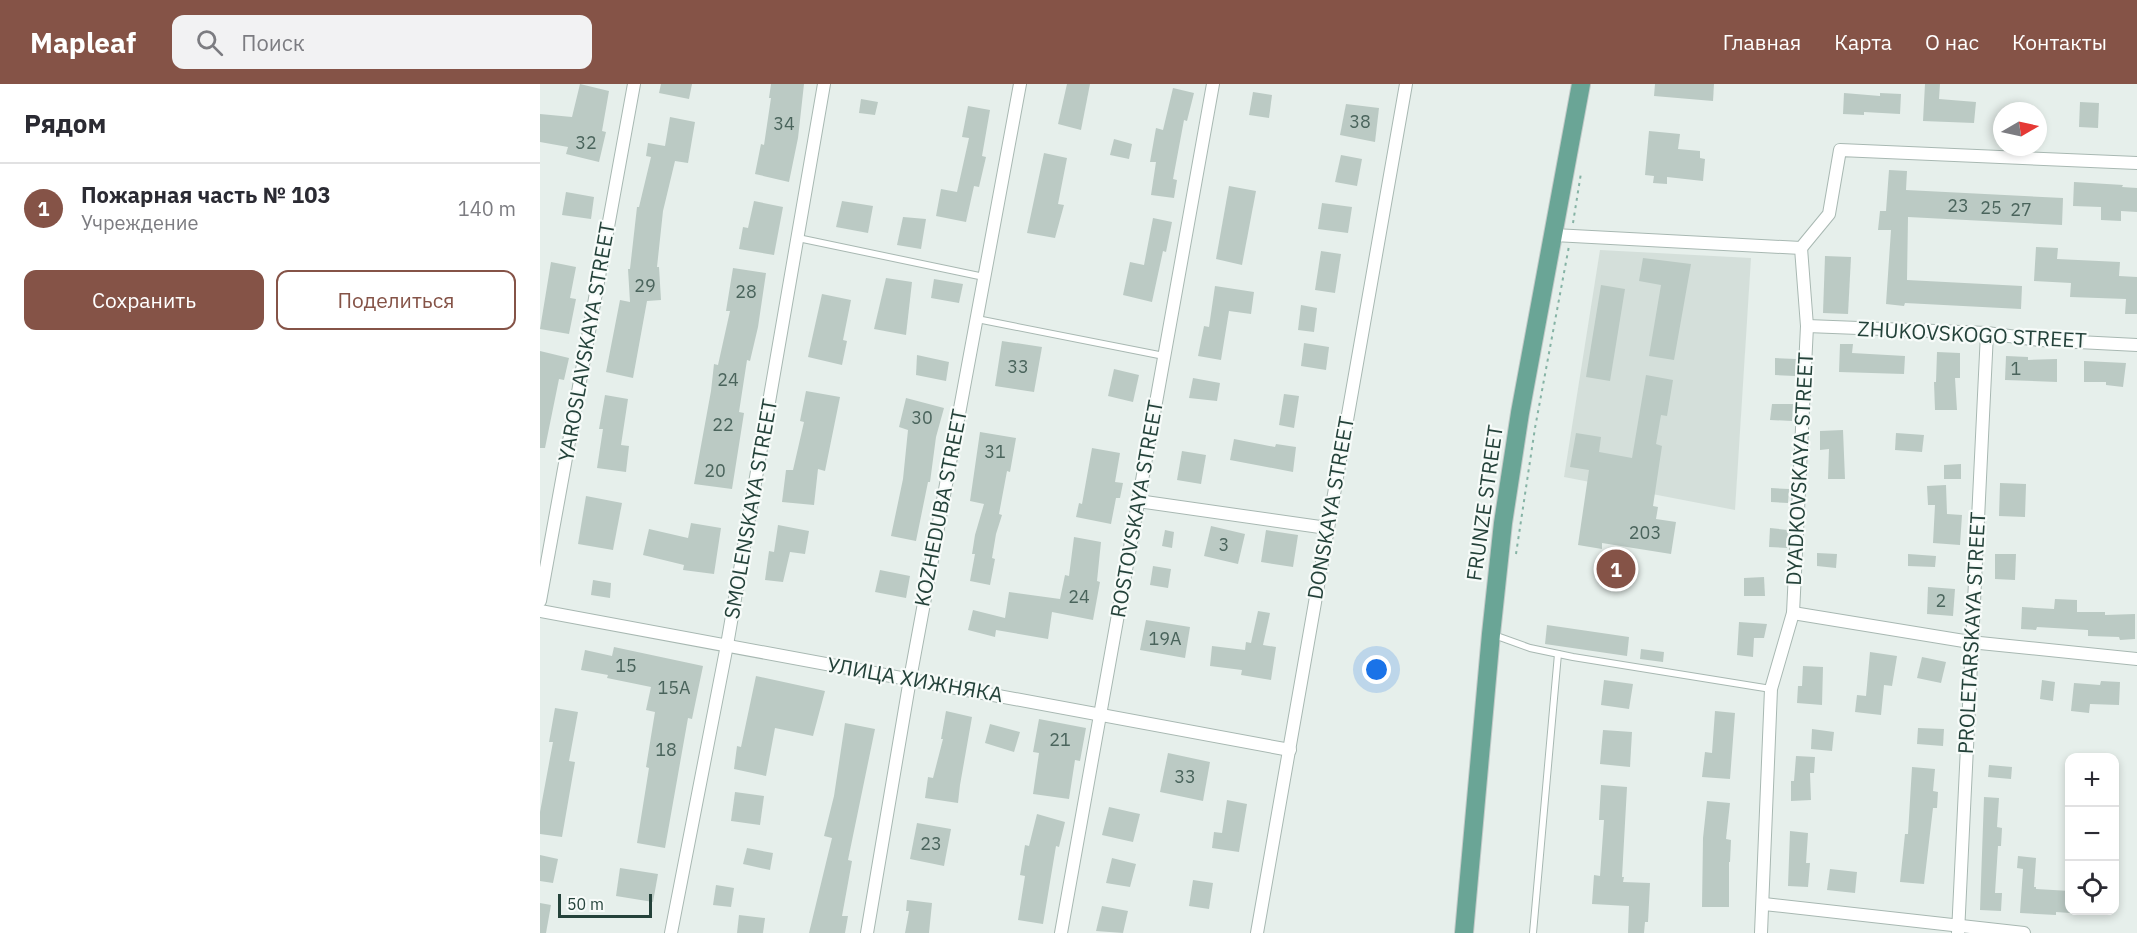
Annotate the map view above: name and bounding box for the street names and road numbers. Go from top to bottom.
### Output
street label: YAROSLAVSKAYA STREET [551,220,621,464]
street label: ZHUKOVSKOGO STREET [1857,314,2087,354]
street label: DYADKOVSKAYA STREET [1779,352,1819,586]
street label: SMOLENSKAYA STREET [717,397,783,621]
street label: ROSTOVSKAYA STREET [1103,398,1169,620]
street label: KOZHEDUBA STREET [907,407,973,609]
street label: DONSKAYA STREET [1300,414,1360,601]
street label: FRUNZE STREET [1459,423,1509,583]
street label: PROLETARSKAYA STREET [1951,511,1991,755]
street label: УЛИЦА ХИЖНЯКА [825,650,1005,708]

